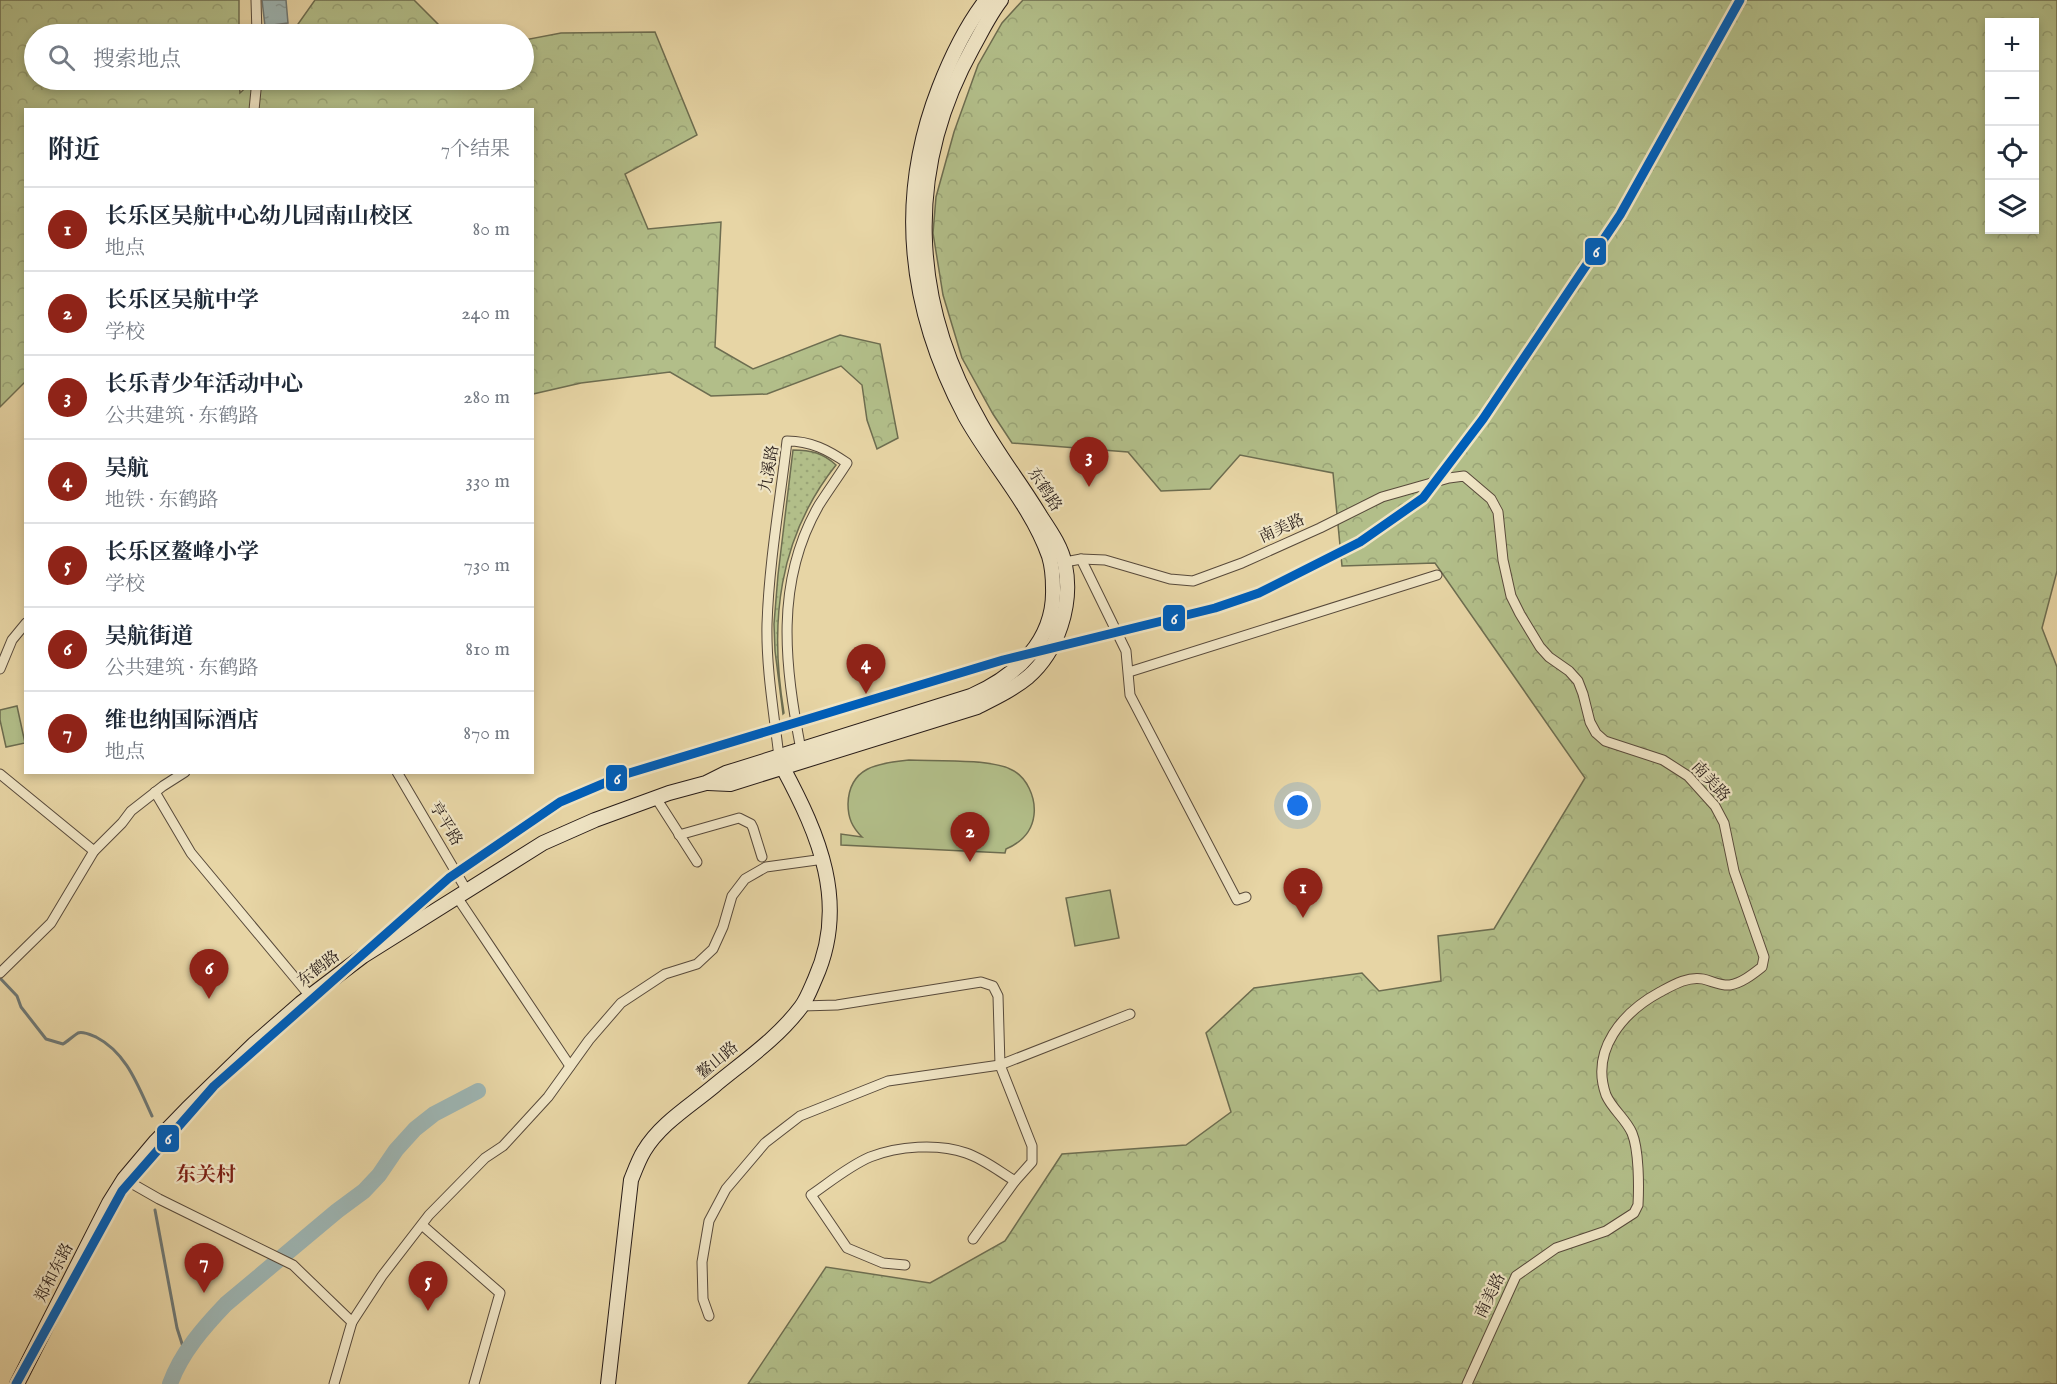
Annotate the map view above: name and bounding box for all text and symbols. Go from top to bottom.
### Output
map controls [1985,18,2039,234]
button: + [1985,18,2039,72]
search box [24,24,534,90]
icon: search [45,41,78,74]
text: 搜索地点 [93,46,181,74]
button: − [1985,72,2039,126]
button: locate [1985,126,2039,180]
text: 附近 [48,134,100,167]
text: 7个结果 [441,137,510,162]
button: layers [1985,180,2039,234]
text: 长乐区吴航中心幼儿园南山校区 [105,203,413,231]
text: 1 [64,217,71,242]
text: 80 m [473,217,510,242]
text: 地点 [105,236,145,261]
line badge: 6 [1584,237,1607,266]
text: 6 [1593,243,1601,263]
text: 长乐区吴航中学 [105,287,259,315]
text: 2 [63,301,72,326]
text: 240 m [461,301,510,326]
text: 学校 [105,320,145,345]
text: 长乐青少年活动中心 [105,371,303,399]
text: 3 [64,385,71,410]
text: 280 m [463,385,510,410]
text: 公共建筑 · 东鹤路 [105,404,258,429]
pin: 3 [1070,438,1108,487]
street label: 九溪路 [756,444,784,494]
text: 吴航 [105,455,149,483]
street label: 东鹤路 [1023,464,1065,516]
text: 4 [63,469,72,494]
text: 330 m [465,469,510,494]
text: 地铁 · 东鹤路 [105,488,218,513]
street label: 南美路 [1256,510,1308,548]
text: 长乐区鳌峰小学 [105,539,259,567]
text: 5 [64,553,71,578]
text: 730 m [464,553,510,578]
text: 学校 [105,572,145,597]
line badge: 6 [1162,604,1186,632]
text: 6 [1171,610,1179,630]
text: 吴航街道 [105,623,193,651]
text: 6 [63,637,72,662]
text: 810 m [465,637,510,662]
pin: 4 [846,644,886,694]
text: 公共建筑 · 东鹤路 [105,656,258,681]
text: 维也纳国际酒店 [105,707,259,735]
text: 7 [63,721,72,746]
text: 870 m [463,721,510,746]
text: 地点 [105,740,145,765]
street label: 南美路 [1687,757,1733,807]
line badge: 6 [605,764,628,792]
text: 6 [614,770,622,790]
your location [1283,791,1312,820]
street label: 亨平路 [424,798,466,850]
pin: 2 [950,812,990,862]
pin: 1 [1284,868,1322,918]
street label: 东鹤路 [294,947,344,991]
pin: 6 [190,950,228,999]
street label: 鳌山路 [693,1038,743,1084]
line badge: 6 [156,1124,180,1153]
text: 6 [165,1130,173,1150]
district label: 东关村 [176,1163,236,1188]
street label: 郑和东路 [32,1240,78,1306]
pin: 7 [184,1244,224,1293]
pin: 5 [408,1262,448,1311]
street label: 南美路 [1471,1270,1511,1322]

